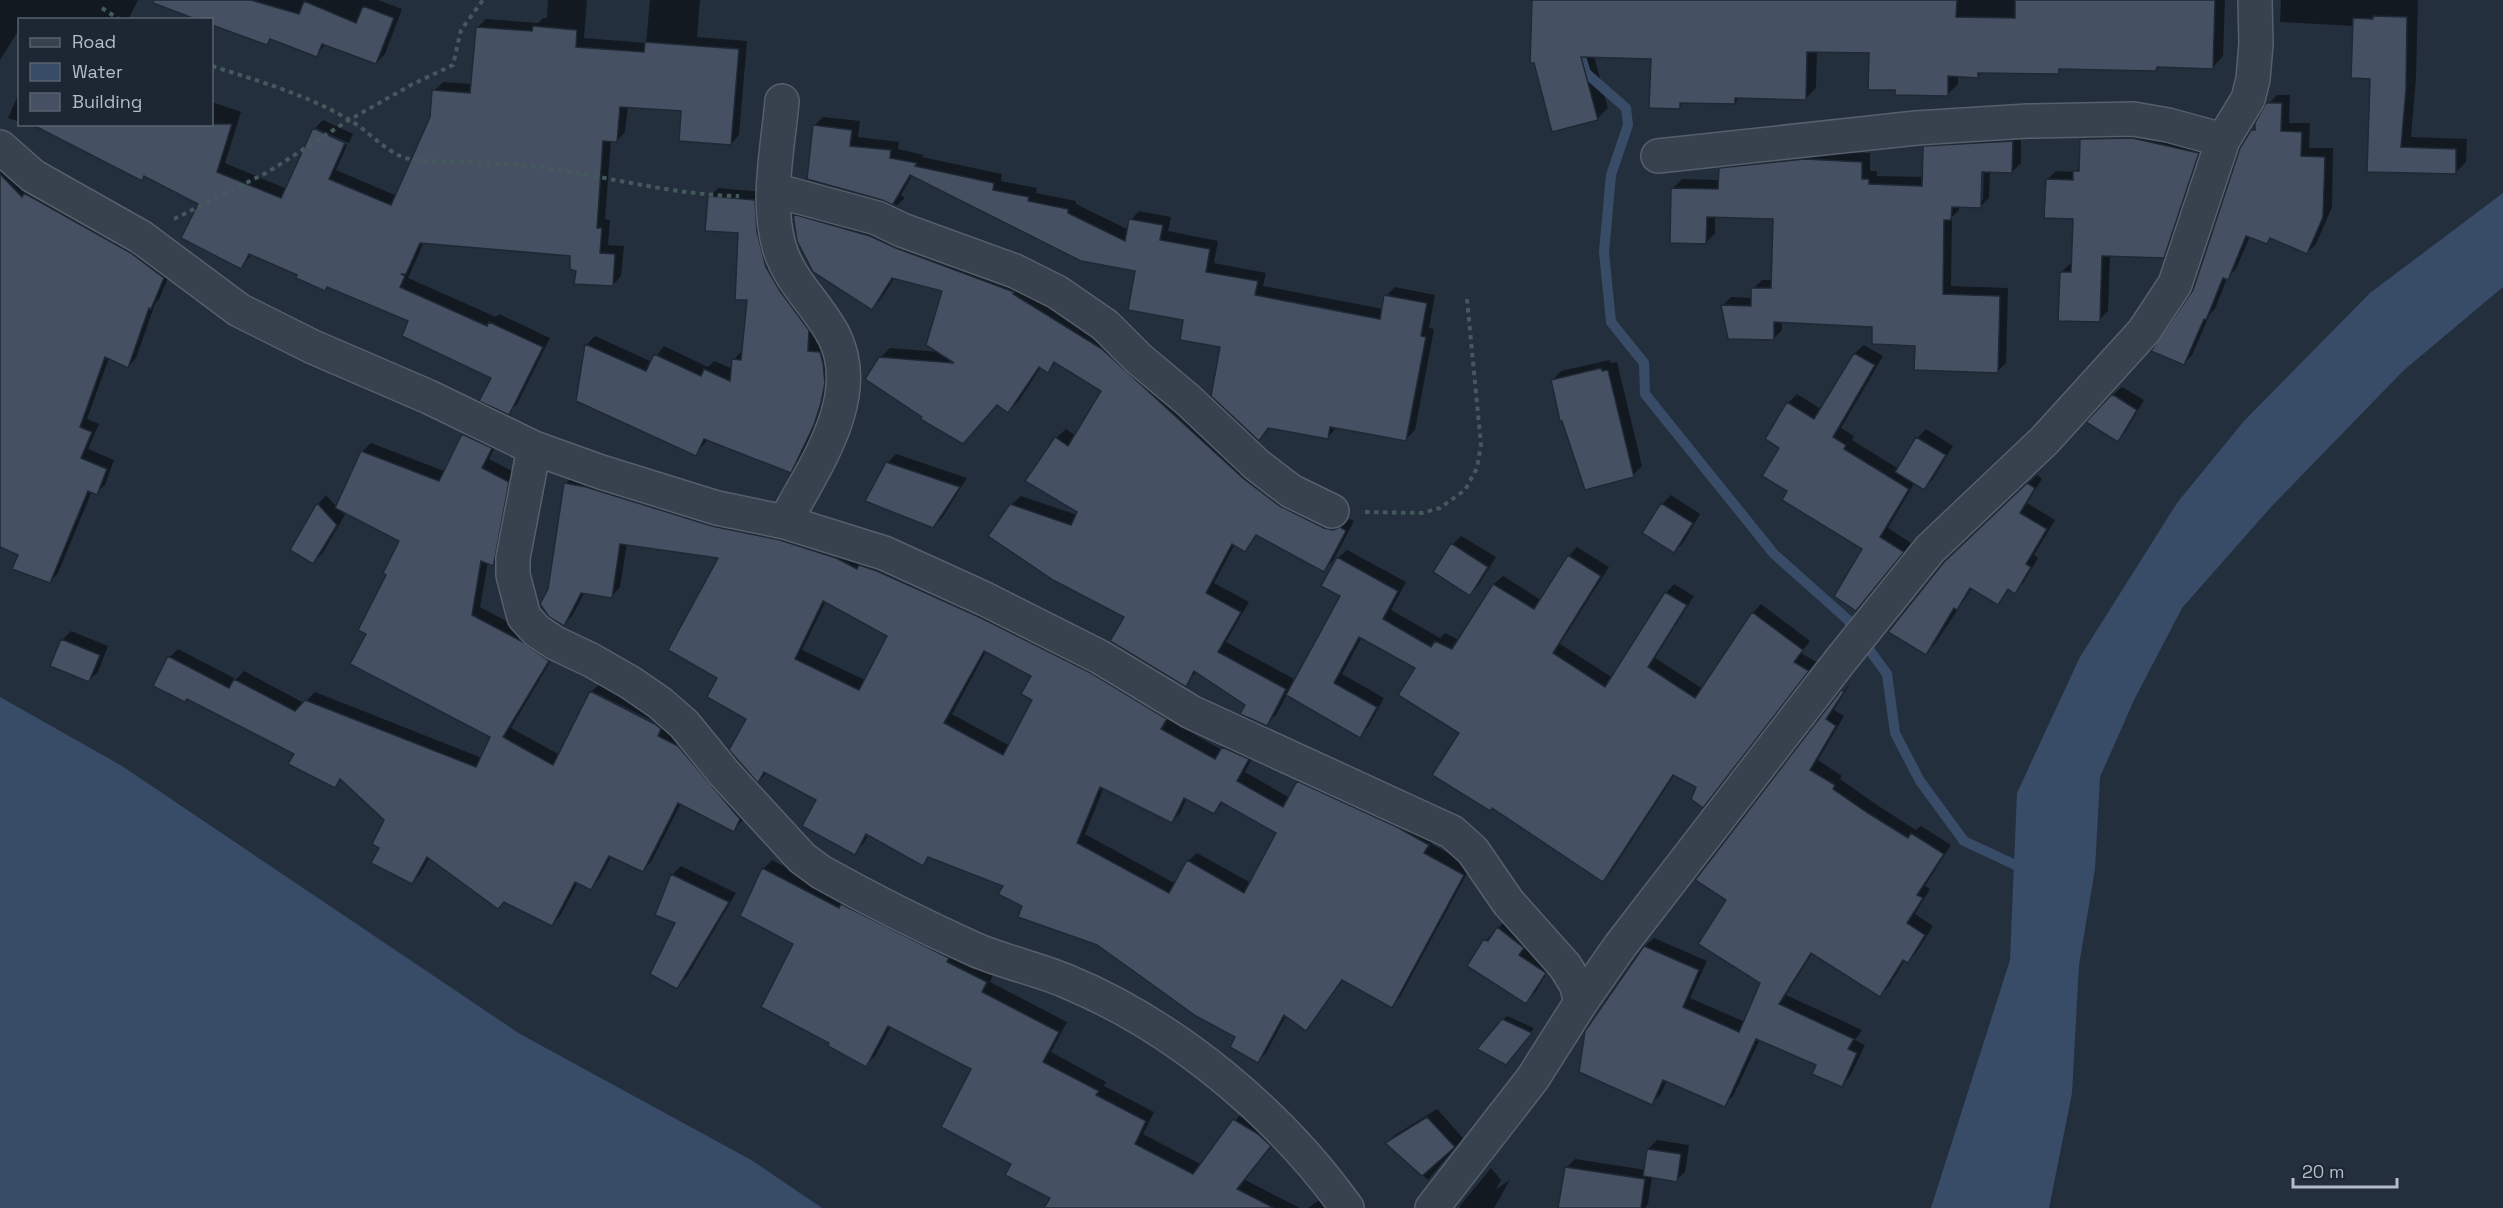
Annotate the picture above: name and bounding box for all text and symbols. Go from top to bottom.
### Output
legend [18,18,213,126]
text: Road [72,30,116,53]
text: Water [72,60,123,83]
text: Building [72,90,142,113]
scale bar [2293,1151,2396,1189]
text: 20 m [2302,1160,2345,1183]

